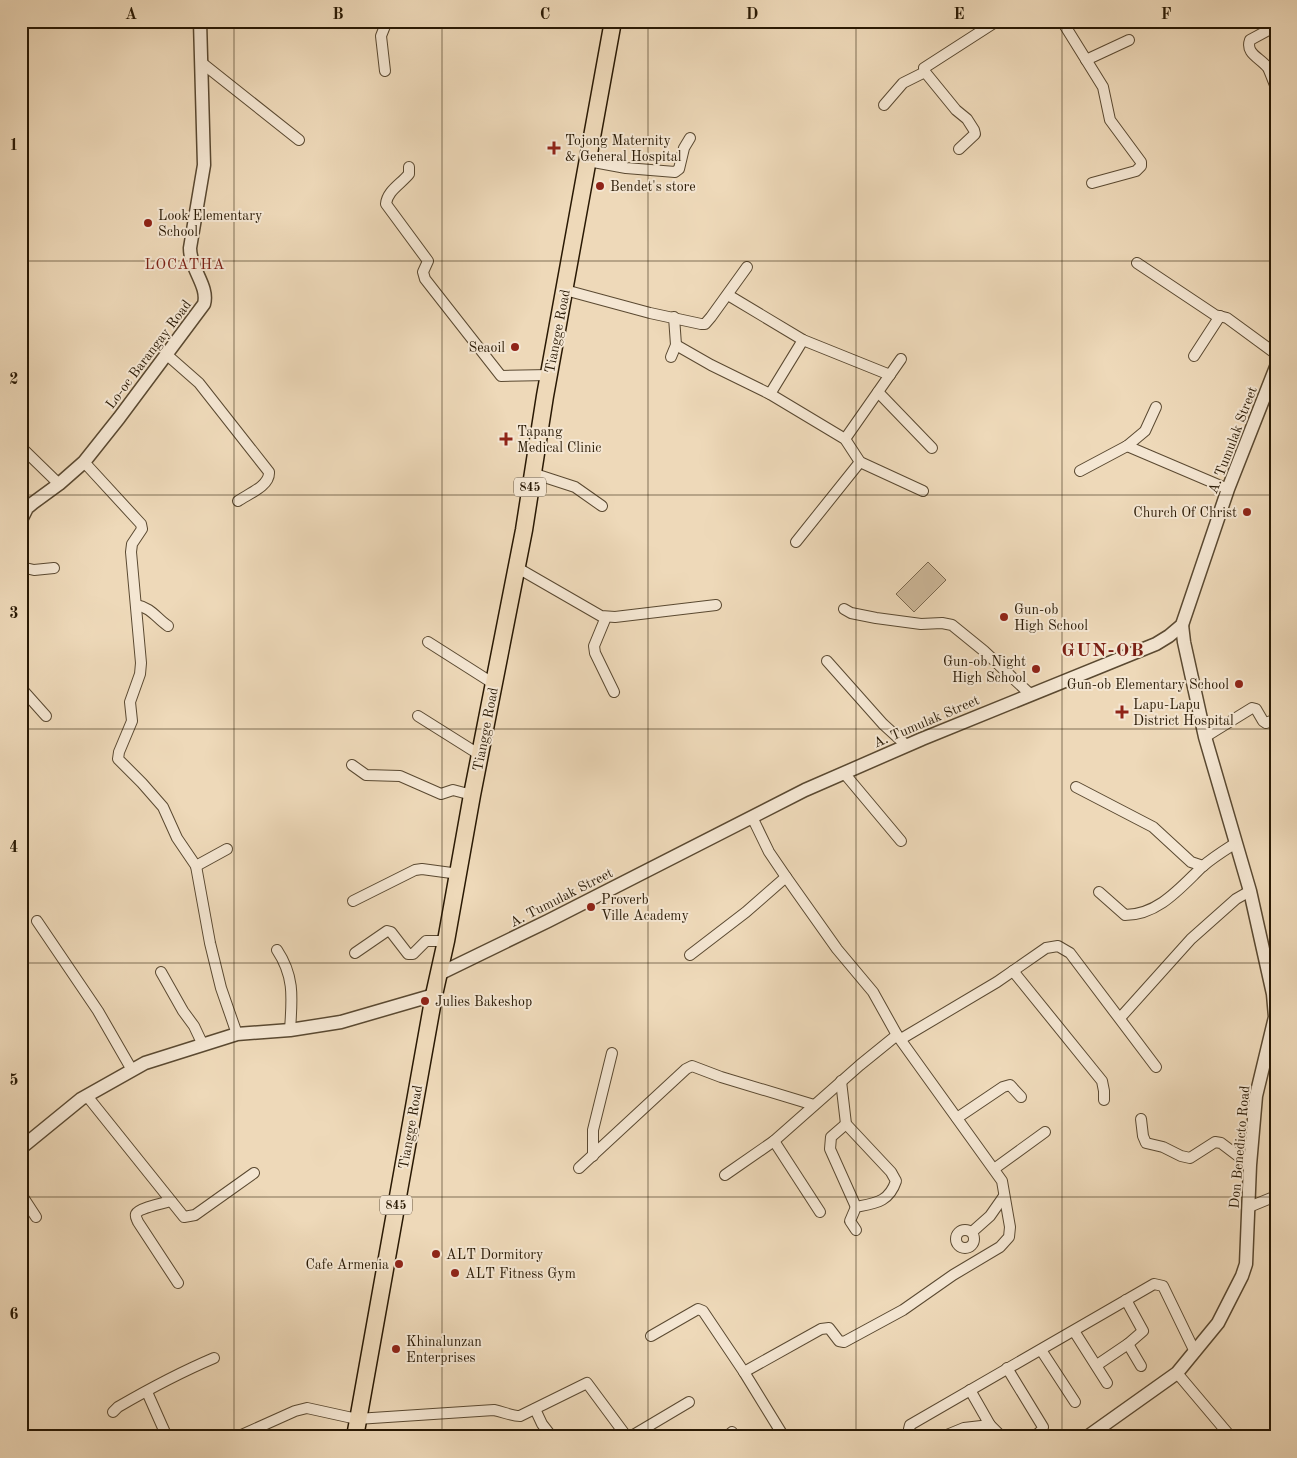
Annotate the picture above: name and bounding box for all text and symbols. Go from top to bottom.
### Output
text: A [125,7,137,23]
text: B [332,7,344,23]
text: C [540,7,550,23]
text: D [746,7,758,23]
text: E [953,7,965,23]
text: F [1161,7,1172,23]
place label: Tojong Maternity & General Hospital [565,134,682,164]
text: 1 [9,138,19,154]
marker: Tojong Maternity & General Hospital [547,141,561,155]
marker: Bendet's store [594,180,606,192]
place label: Bendet's store [610,180,696,194]
place label: Look Elementary School [158,209,263,239]
marker: Look Elementary School [142,217,154,229]
district label: LOCATHA [145,258,225,273]
street label: Tiangge Road [543,288,573,374]
street label: Lo-oc Barangay Road [103,298,194,412]
place label: Seaoil [468,341,505,355]
marker: Seaoil [509,341,521,353]
text: 2 [9,372,19,388]
street label: A. Tumulak Street [1206,385,1260,496]
place label: Tapang Medical Clinic [517,425,601,455]
marker: Tapang Medical Clinic [499,432,513,446]
road number: 845 [514,478,546,497]
place label: Church Of Christ [1133,506,1237,520]
marker: Church Of Christ [1241,506,1253,518]
place label: Gun-ob High School [1014,603,1088,633]
text: 3 [9,606,19,622]
marker: Gun-ob High School [998,611,1010,623]
district label: GUN-OB [1061,642,1145,661]
place label: Gun-ob Night High School [943,655,1026,685]
marker: Gun-ob Night High School [1030,663,1042,675]
place label: Gun-ob Elementary School [1067,678,1229,692]
marker: Gun-ob Elementary School [1233,678,1245,690]
street label: Tiangge Road [471,686,501,772]
street label: A. Tumulak Street [871,693,981,751]
place label: Lapu-Lapu District Hospital [1133,698,1234,728]
marker: Lapu-Lapu District Hospital [1115,705,1129,719]
text: 4 [9,840,19,856]
street label: A. Tumulak Street [508,866,615,930]
place label: Proverb Ville Academy [601,893,689,923]
marker: Proverb Ville Academy [585,901,597,913]
marker: Julies Bakeshop [419,995,431,1007]
place label: Julies Bakeshop [435,995,532,1009]
text: 5 [9,1073,19,1089]
street label: Tiangge Road [397,1084,425,1170]
street label: Don Benedicto Road [1228,1085,1252,1209]
road number: 845 [380,1196,412,1214]
marker: ALT Dormitory [430,1248,442,1260]
place label: ALT Dormitory [446,1248,544,1262]
place label: Cafe Armenia [305,1258,389,1272]
marker: Cafe Armenia [393,1258,405,1270]
marker: ALT Fitness Gym [449,1267,461,1279]
place label: ALT Fitness Gym [465,1267,576,1281]
text: 6 [9,1307,19,1323]
place label: Khinalunzan Enterprises [406,1335,482,1365]
marker: Khinalunzan Enterprises [390,1343,402,1355]

